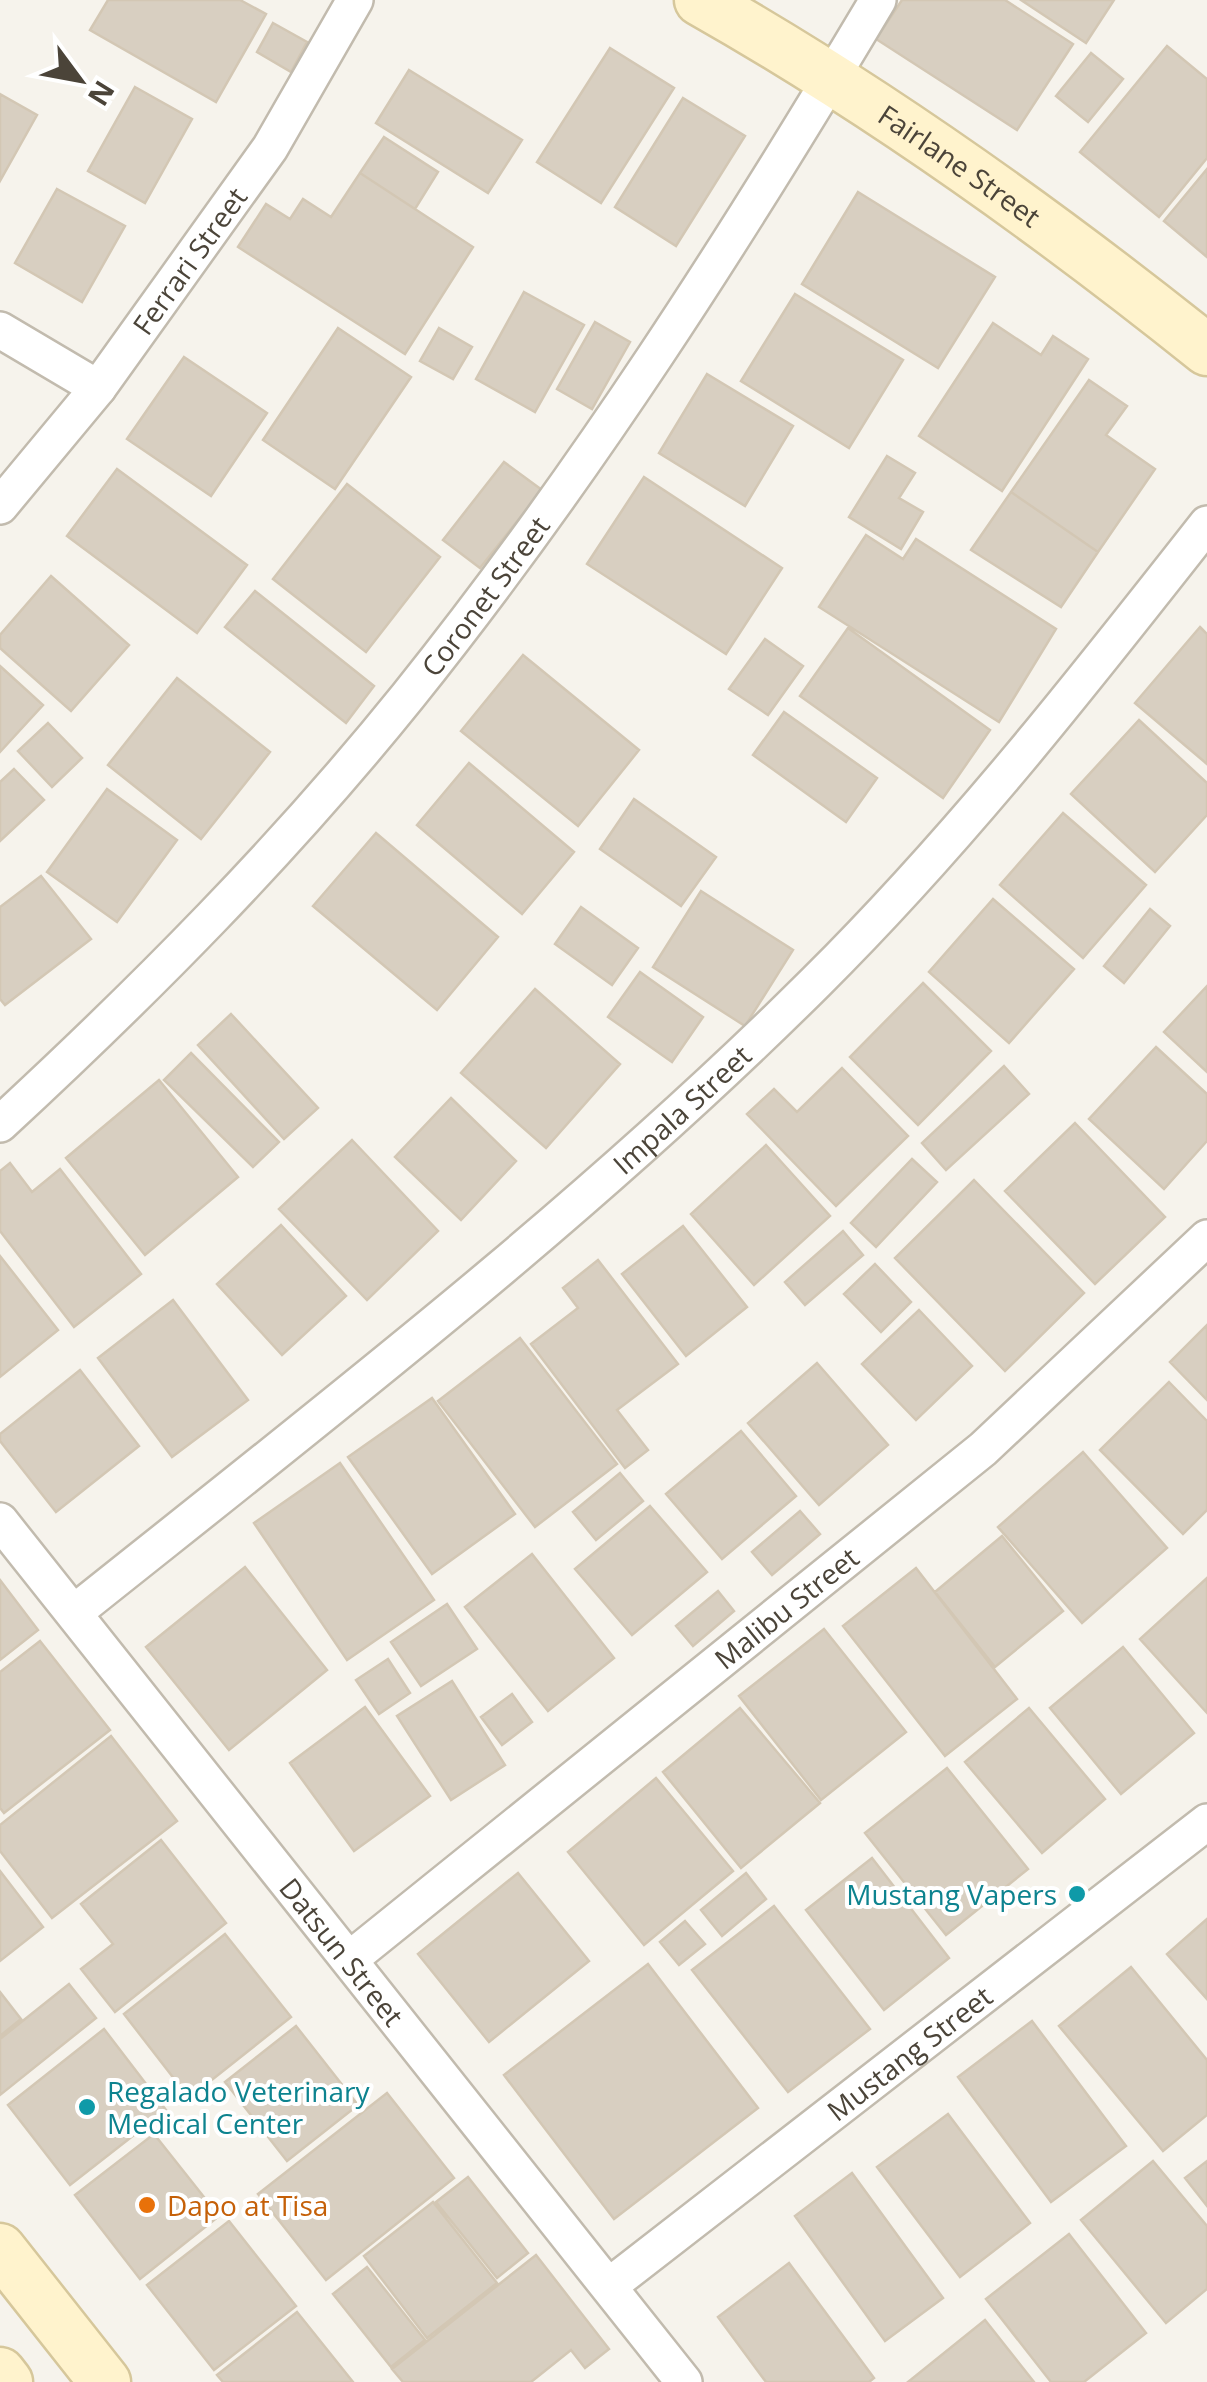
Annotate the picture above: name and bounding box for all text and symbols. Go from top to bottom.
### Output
north arrow [30,30,130,130]
text: N [80,74,124,113]
street label: Fairlane Street [871,96,1049,235]
street label: Ferrari Street [123,179,255,342]
street label: Coronet Street [412,508,558,684]
street label: Impala Street [604,1036,759,1182]
street label: Malibu Street [706,1538,866,1677]
street label: Datsun Street [272,1870,413,2034]
place label: Mustang Vapers [846,1875,1057,1913]
marker: Mustang Vapers [1066,1883,1088,1905]
street label: Mustang Street [819,1977,1000,2129]
place label: Regalado Veterinary Medical Center [107,2072,370,2142]
marker: Regalado Veterinary Medical Center [76,2096,98,2118]
place label: Dapo at Tisa [167,2186,328,2224]
marker: Dapo at Tisa [136,2194,158,2216]

